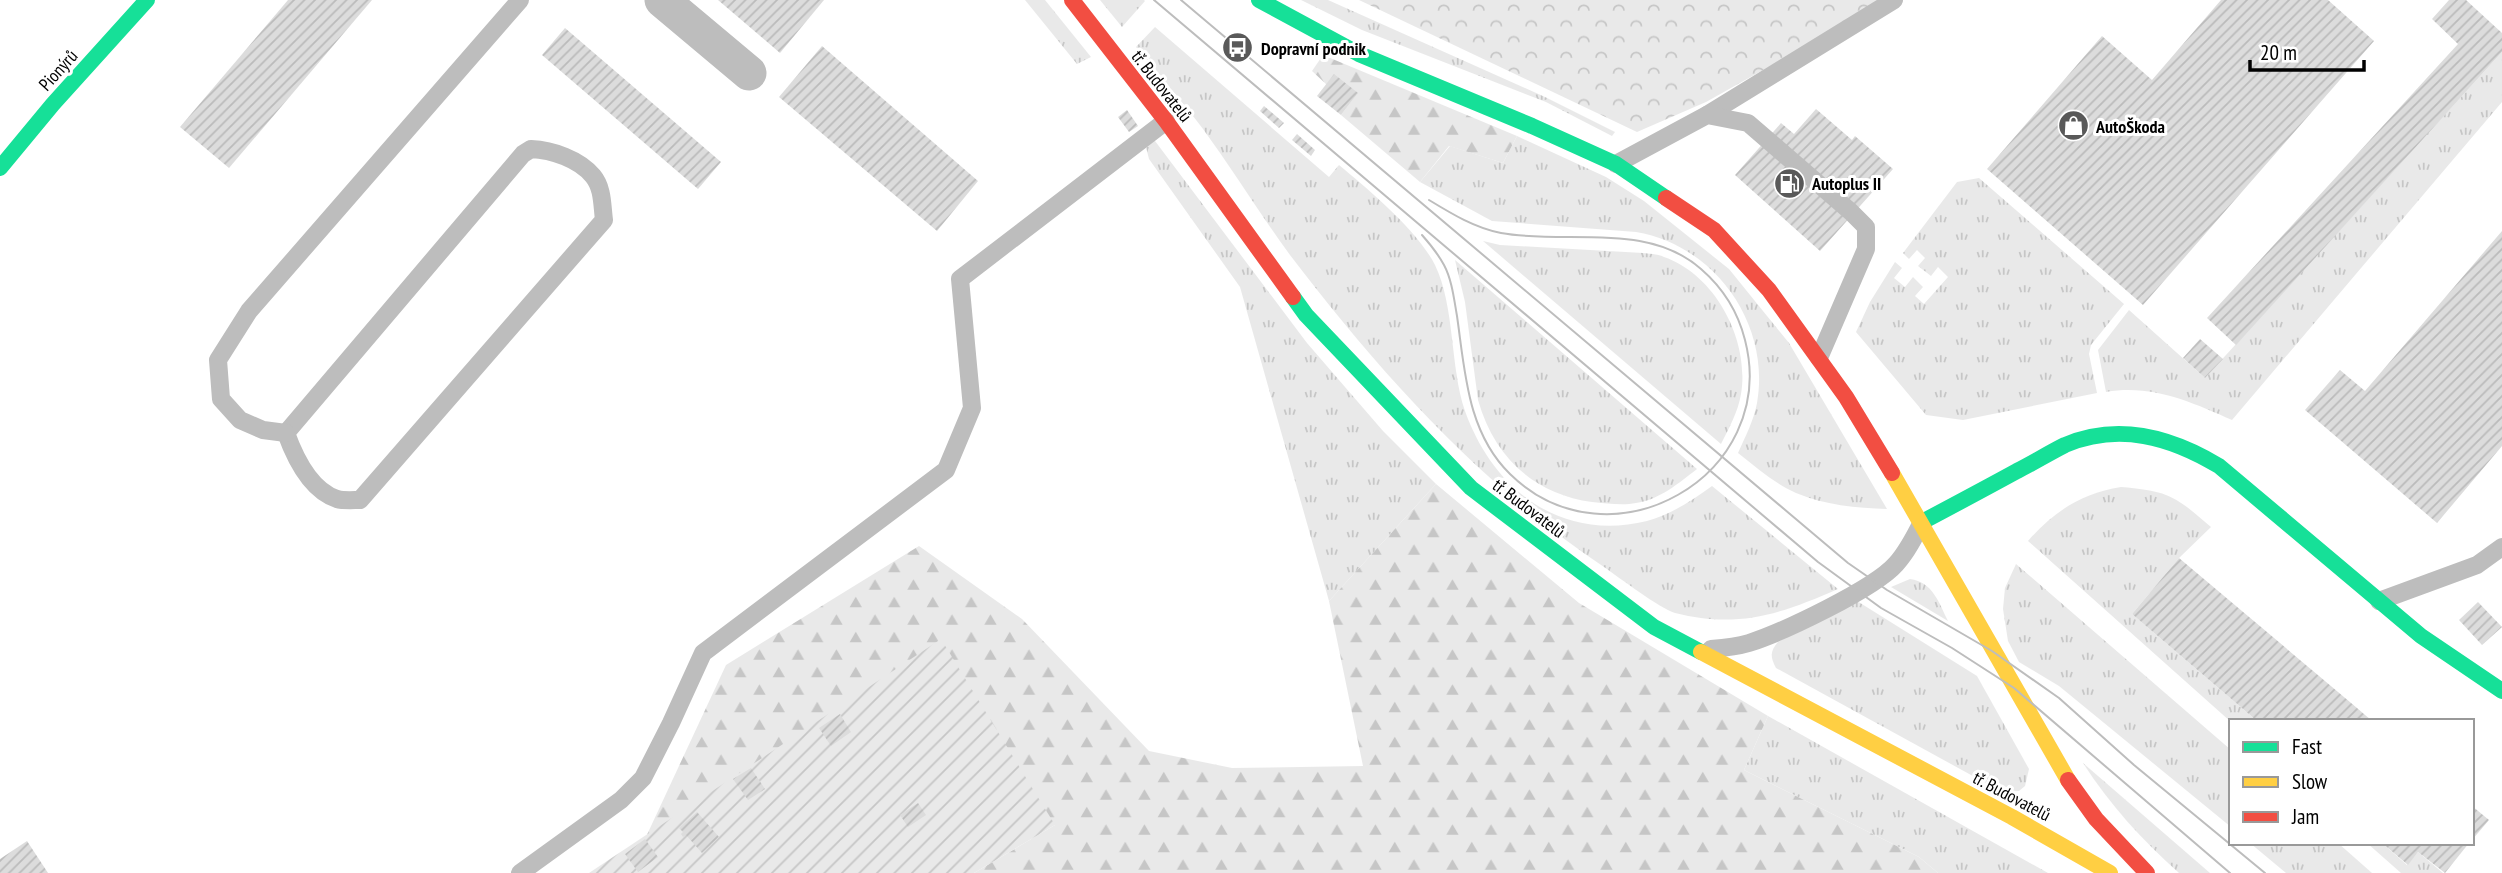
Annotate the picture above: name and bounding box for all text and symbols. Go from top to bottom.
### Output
scale bar [2250,28,2364,72]
bus stop icon: Dopravní podnik [1221,31,1255,65]
place label: Dopravní podnik [1261,37,1367,60]
text: 20 m [2260,39,2297,66]
street label: Pionýrů [34,45,82,95]
street label: tř. Budovatelů [1127,45,1197,127]
shop icon: AutoŠkoda [2056,109,2090,143]
place label: AutoŠkoda [2095,115,2165,138]
fuel station icon: Autoplus II [1772,166,1806,200]
place label: Autoplus II [1811,172,1881,195]
street label: tř. Budovatelů [1488,473,1570,543]
legend [2229,719,2474,845]
text: Fast [2292,733,2322,760]
street label: tř. Budovatelů [1969,766,2055,826]
text: Slow [2292,768,2328,795]
text: Jam [2291,803,2319,830]

